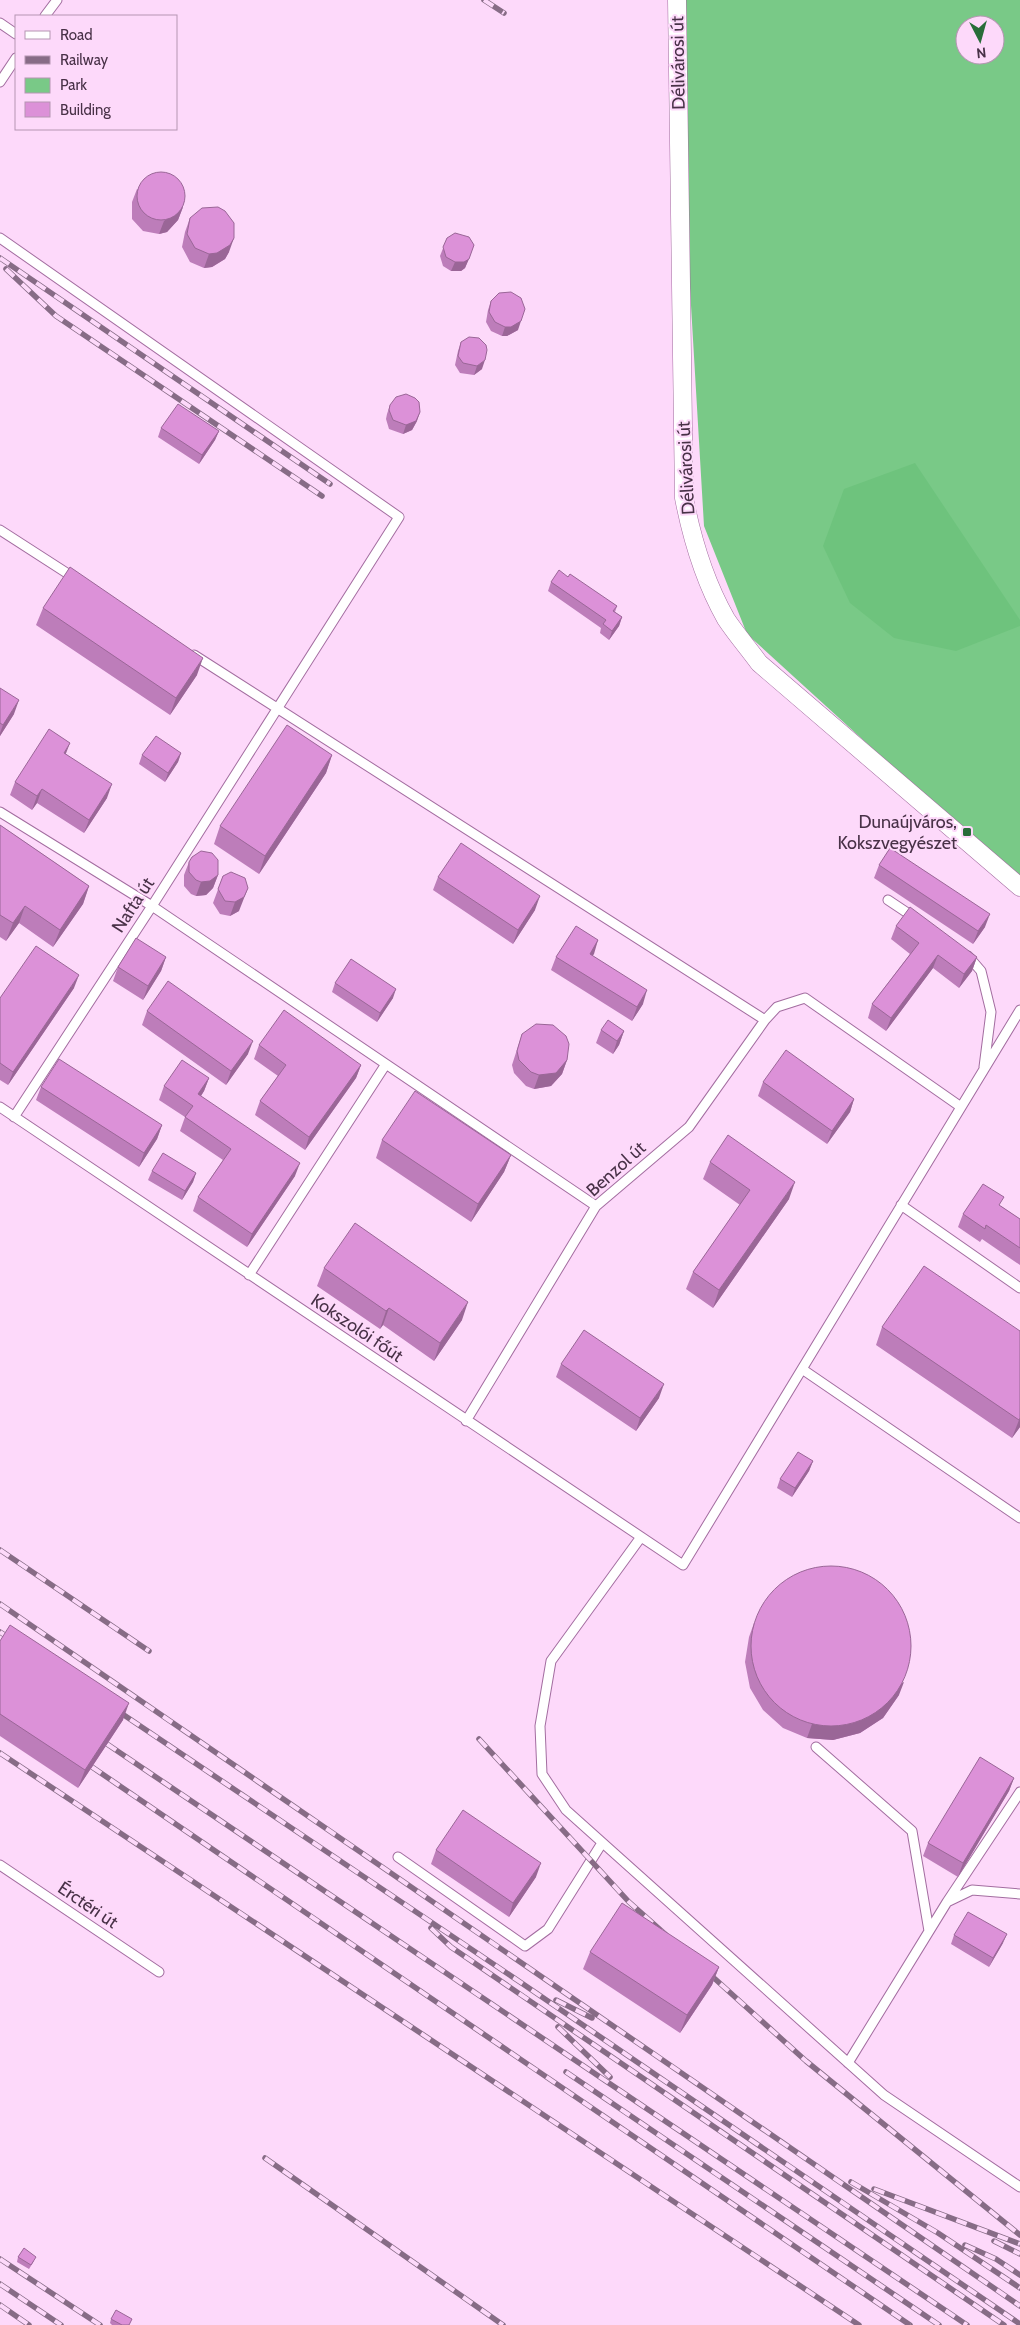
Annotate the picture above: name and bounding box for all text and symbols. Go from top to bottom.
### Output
legend [15,15,178,130]
north arrow [955,15,1005,65]
street label: Délivárosi út [666,16,690,110]
text: Road [60,26,93,44]
text: N [975,43,987,62]
text: Railway [60,51,109,69]
text: Park [60,76,87,94]
text: Building [60,101,111,119]
street label: Délivárosi út [673,421,699,515]
place label: Dunaújváros, Kokszvegyészet [838,811,957,854]
marker: Dunaújváros, Kokszvegyészet [961,826,973,838]
street label: Nafta út [107,873,159,937]
street label: Benzol út [582,1137,650,1201]
street label: Kokszolói főút [307,1289,407,1367]
street label: Érctéri út [54,1877,122,1933]

